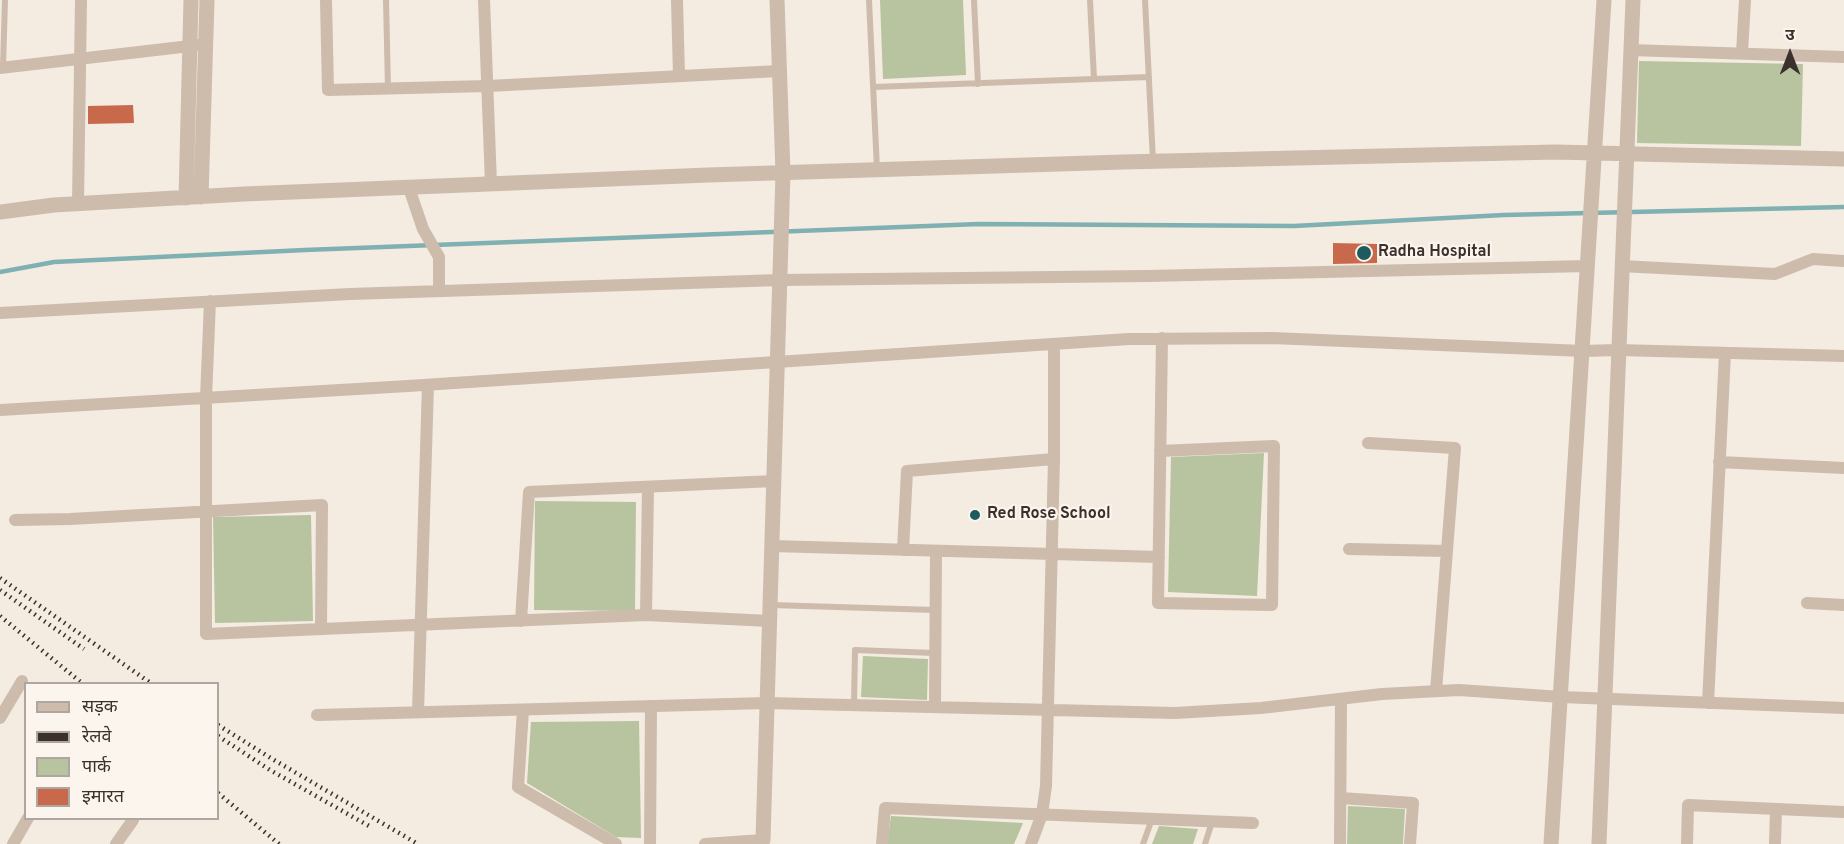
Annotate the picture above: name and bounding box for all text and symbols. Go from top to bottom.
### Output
north arrow [1760,24,1820,84]
text: उ [1785,26,1795,46]
place label: Radha Hospital [1378,243,1491,263]
marker: Radha Hospital [1355,244,1373,262]
place label: Red Rose School [987,505,1111,525]
marker: Red Rose School [968,508,982,522]
legend [24,682,219,820]
text: सड़क [82,696,118,719]
text: रेलवे [82,726,112,749]
text: पार्क [82,756,111,779]
text: इमारत [82,786,124,809]

